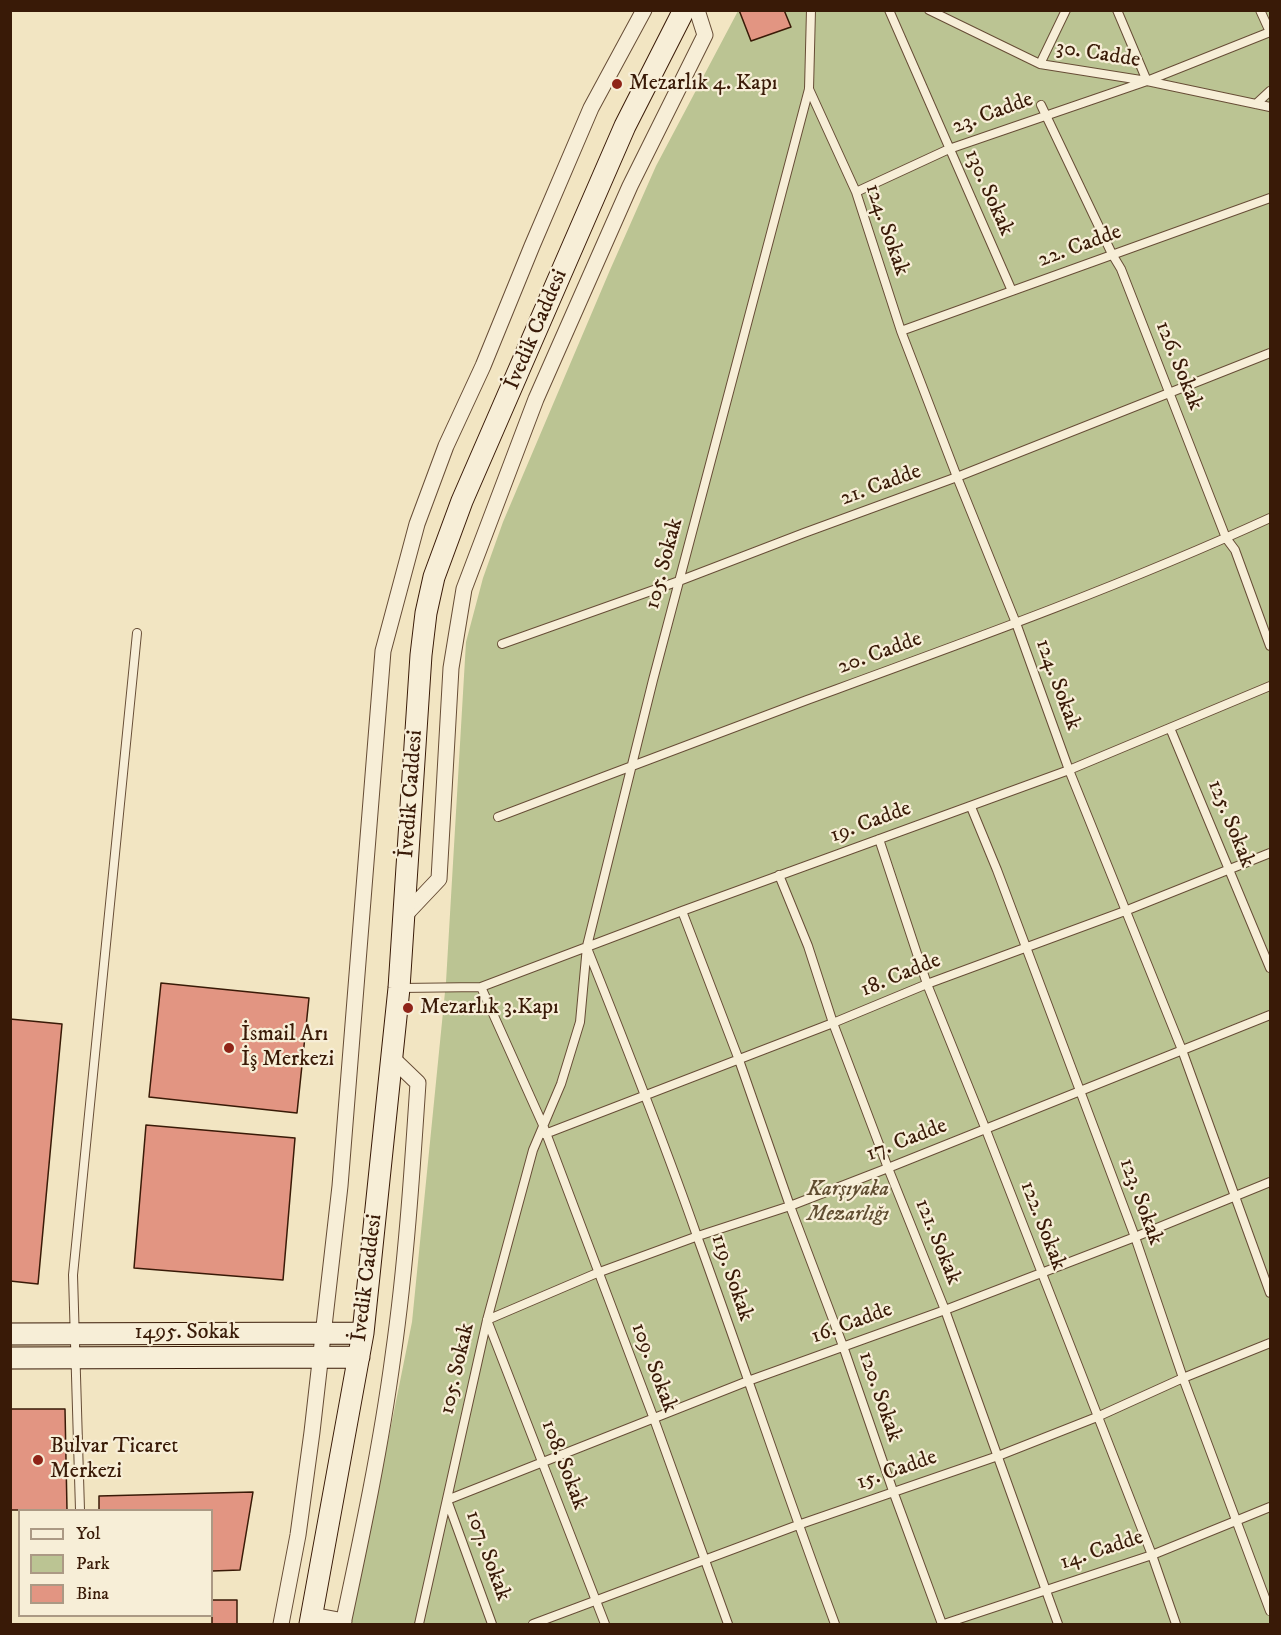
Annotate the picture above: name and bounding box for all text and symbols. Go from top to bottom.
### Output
street label: 30. Cadde [1054,35,1142,75]
place label: Mezarlık 4. Kapı [629,71,777,97]
marker: Mezarlık 4. Kapı [610,77,624,91]
street label: 23. Cadde [949,87,1037,141]
street label: 130. Sokak [957,146,1019,240]
street label: 124. Sokak [858,181,914,279]
street label: 22. Cadde [1035,220,1125,274]
street label: İvedik Caddesi [500,266,574,394]
street label: 126. Sokak [1148,318,1208,414]
street label: 21. Cadde [837,459,925,513]
street label: 105. Sokak [640,515,690,613]
street label: 20. Cadde [834,627,926,681]
street label: 124. Sokak [1028,636,1086,734]
street label: İvedik Caddesi [394,729,430,859]
street label: 125. Sokak [1200,776,1260,872]
street label: 19. Cadde [827,796,915,850]
street label: 18. Cadde [857,948,945,1004]
place label: Mezarlık 3.Kapı [420,995,559,1021]
marker: Mezarlık 3.Kapı [401,1001,415,1015]
place label: İsmail Arı İş Merkezi [241,1022,334,1074]
marker: İsmail Arı İş Merkezi [222,1041,236,1055]
street label: 17. Cadde [863,1114,951,1168]
street label: 123. Sokak [1112,1155,1168,1249]
park label: Karşıyaka Mezarlığı [807,1177,889,1228]
street label: 122. Sokak [1013,1178,1071,1274]
street label: 121. Sokak [908,1195,966,1289]
street label: İvedik Caddesi [347,1213,389,1343]
street label: 119. Sokak [704,1231,758,1325]
street label: 16. Cadde [808,1297,896,1351]
street label: 109. Sokak [624,1319,682,1417]
street label: 1495. Sokak [134,1320,240,1346]
street label: 105. Sokak [435,1321,481,1417]
street label: 120. Sokak [851,1348,907,1446]
street label: 108. Sokak [534,1416,592,1514]
place label: Bulvar Ticaret Merkezi [50,1434,178,1486]
street label: 15. Cadde [853,1445,941,1497]
marker: Bulvar Ticaret Merkezi [31,1453,45,1467]
street label: 107. Sokak [458,1507,516,1605]
legend [18,1509,213,1617]
text: Yol [76,1523,100,1545]
street label: 14. Cadde [1057,1525,1147,1577]
text: Park [76,1553,110,1575]
text: Bina [76,1583,109,1605]

